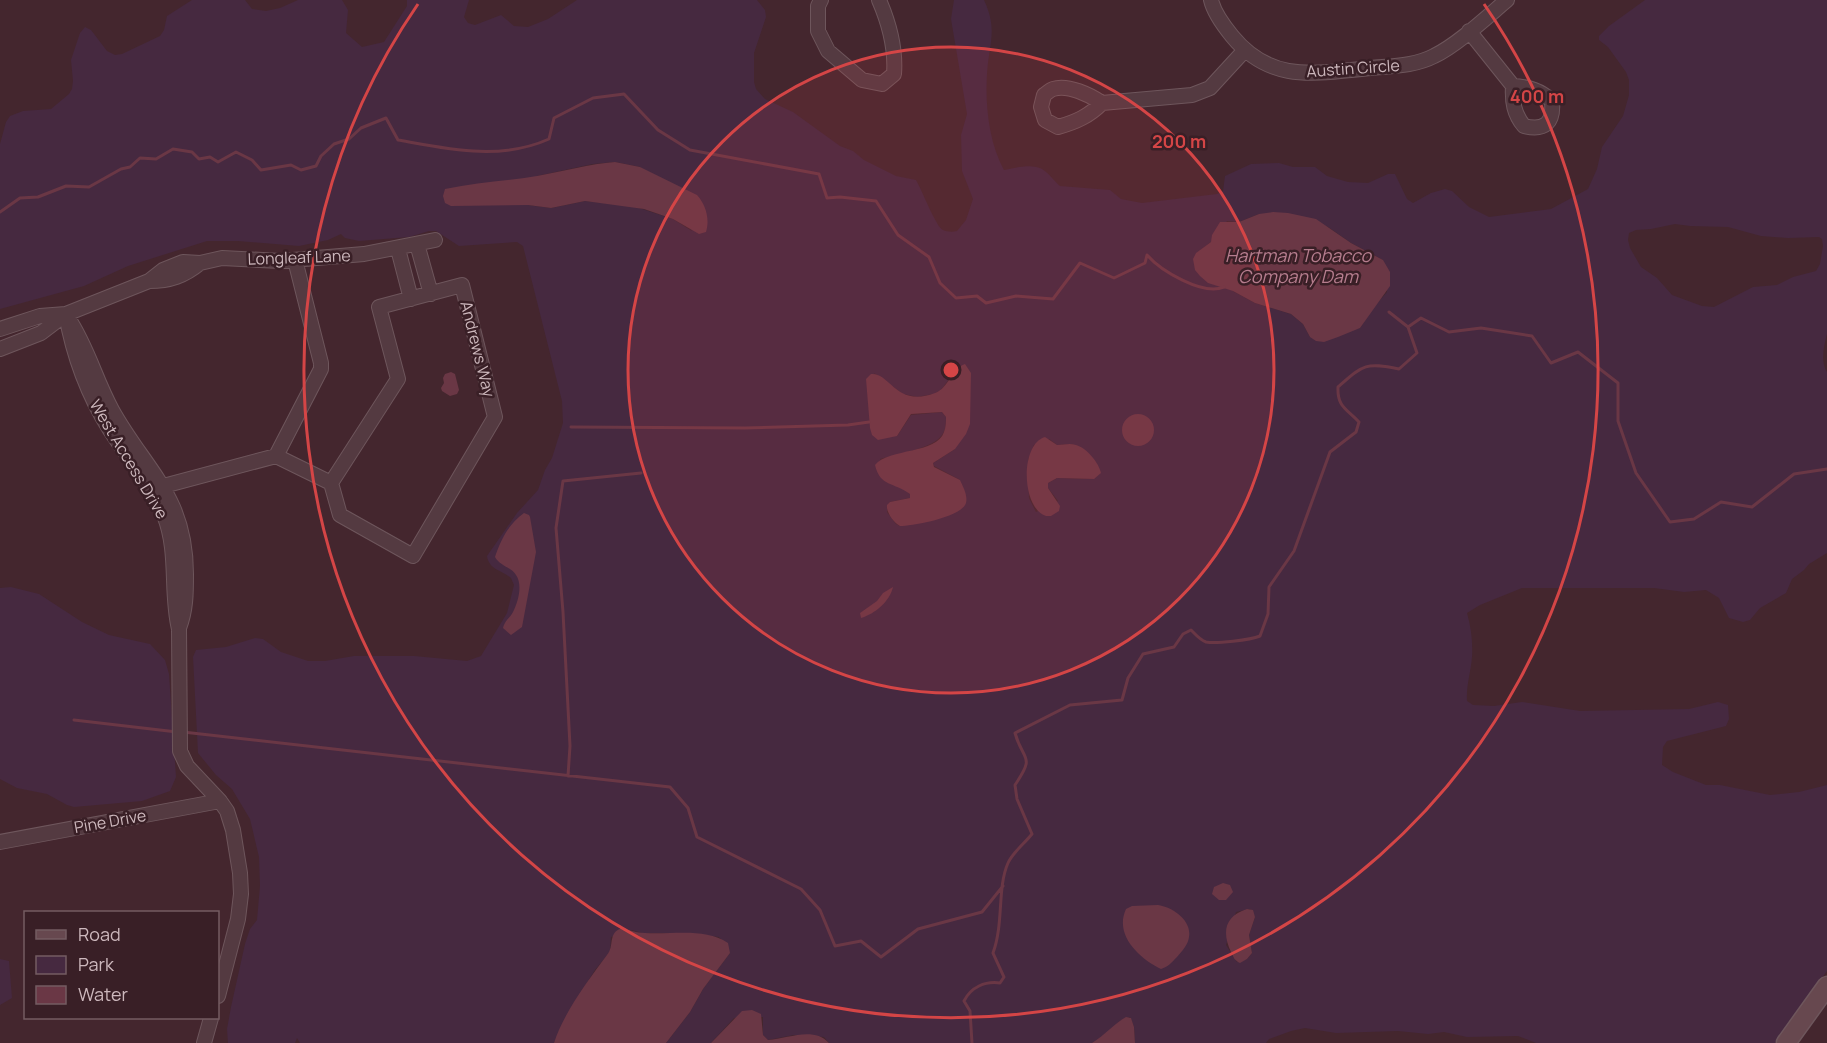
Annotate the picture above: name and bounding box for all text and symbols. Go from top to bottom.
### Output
street label: Austin Circle [1306,54,1400,82]
text: 400 m [1510,84,1564,108]
text: 200 m [1152,129,1206,153]
water label: Hartman Tobacco Company Dam [1225,243,1372,288]
street label: Longleaf Lane [247,244,351,270]
street label: Andrews Way [455,299,501,400]
centre of rings [941,360,961,380]
street label: West Access Drive [85,395,173,523]
street label: Pine Drive [72,804,148,838]
legend [24,911,219,1019]
text: Road [78,922,121,946]
text: Park [78,952,115,976]
text: Water [78,982,128,1006]

